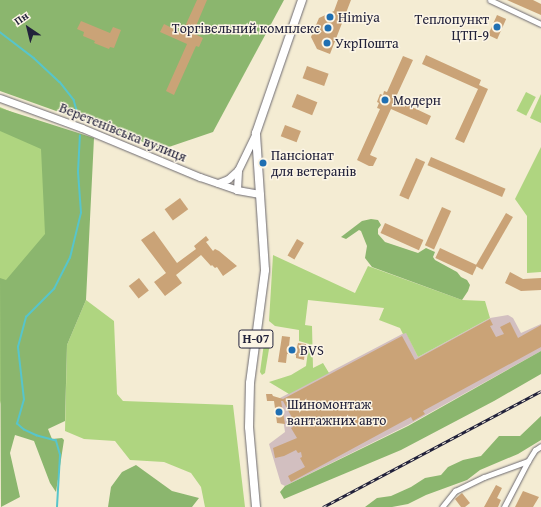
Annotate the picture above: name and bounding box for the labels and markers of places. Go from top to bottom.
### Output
place label: Himiya [338,9,380,25]
place label: Теплопункт ЦТП-9 [415,11,489,44]
marker: Himiya [325,12,335,22]
place label: Торгівельний комплекс [172,20,320,36]
marker: Теплопункт ЦТП-9 [492,22,502,32]
marker: Торгівельний комплекс [323,23,333,33]
place label: УкрПошта [335,35,399,51]
marker: УкрПошта [322,38,332,48]
place label: Модерн [393,92,441,108]
marker: Модерн [380,95,390,105]
place label: Пансіонат для ветеранів [271,147,356,180]
marker: Пансіонат для ветеранів [258,158,268,168]
place label: BVS [300,342,324,358]
marker: BVS [287,345,297,355]
place label: Шиномонтаж вантажних авто [287,396,386,428]
marker: Шиномонтаж вантажних авто [274,407,284,417]

